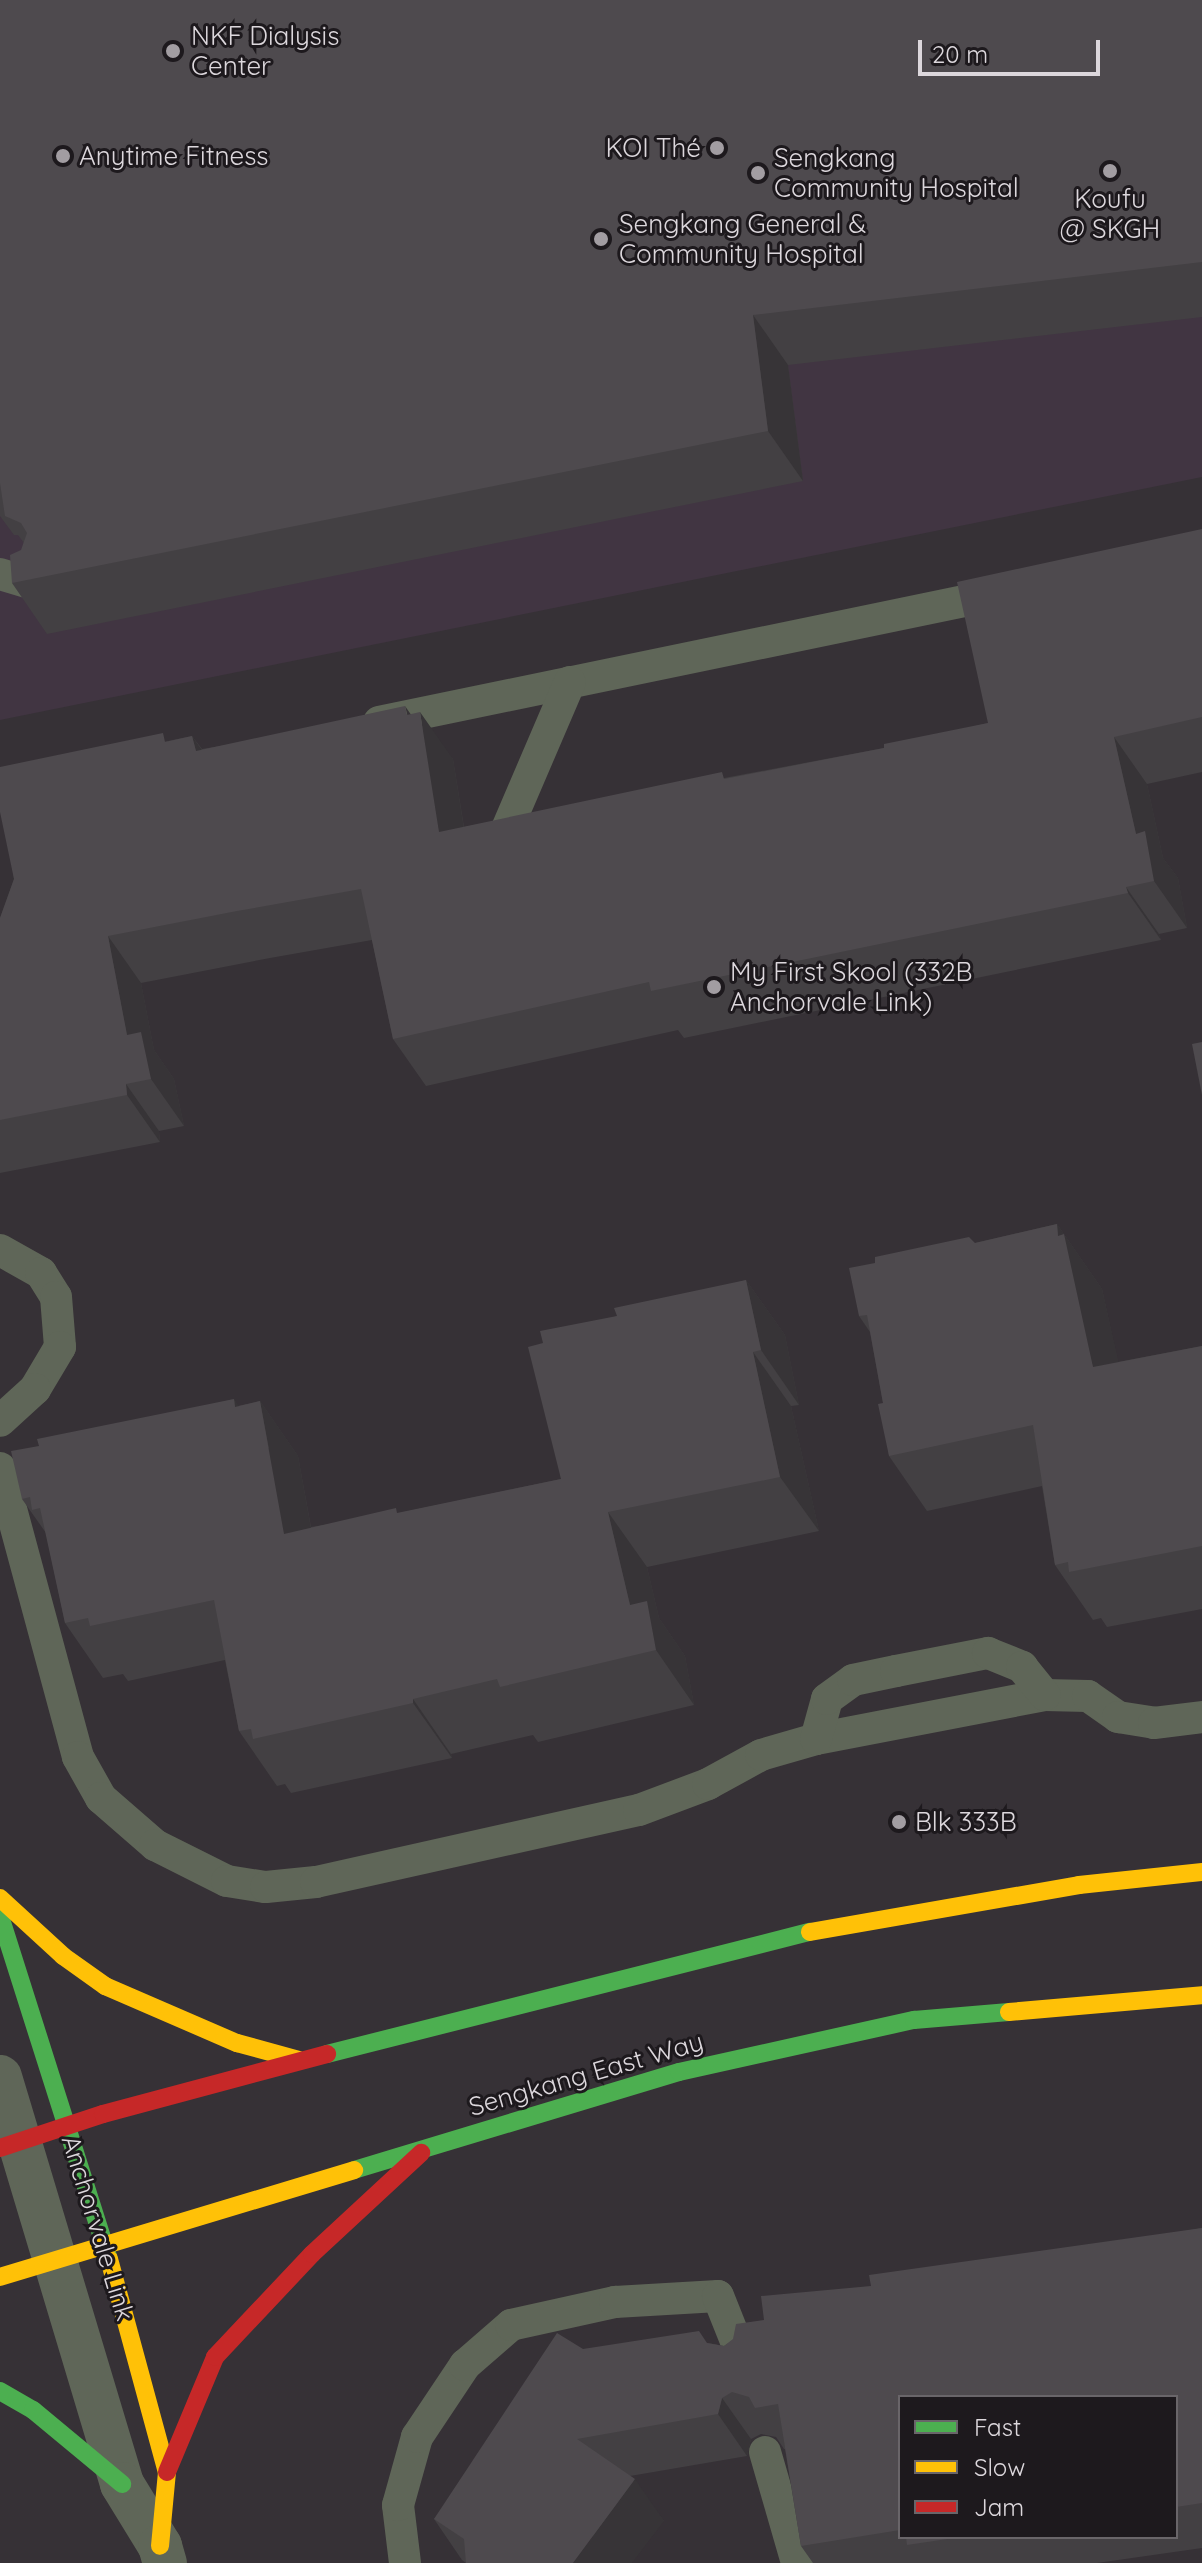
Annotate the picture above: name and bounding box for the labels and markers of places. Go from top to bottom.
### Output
place label: NKF Dialysis Center [191,20,339,82]
marker: NKF Dialysis Center [162,40,184,62]
place label: KOI Thé [606,132,701,164]
marker: KOI Thé [708,139,726,157]
place label: Anytime Fitness [79,140,269,172]
place label: Sengkang Community Hospital [774,142,1019,204]
marker: Anytime Fitness [54,147,72,165]
marker: Koufu @ SKGH [1101,162,1119,180]
marker: Sengkang Community Hospital [749,164,767,182]
place label: Koufu @ SKGH [1060,183,1160,244]
place label: Sengkang General & Community Hospital [619,208,866,270]
marker: Sengkang General & Community Hospital [590,228,612,250]
place label: My First Skool (332B Anchorvale Link) [730,956,973,1018]
marker: My First Skool (332B Anchorvale Link) [705,978,723,996]
place label: Blk 333B [915,1806,1017,1838]
marker: Blk 333B [890,1813,908,1831]

